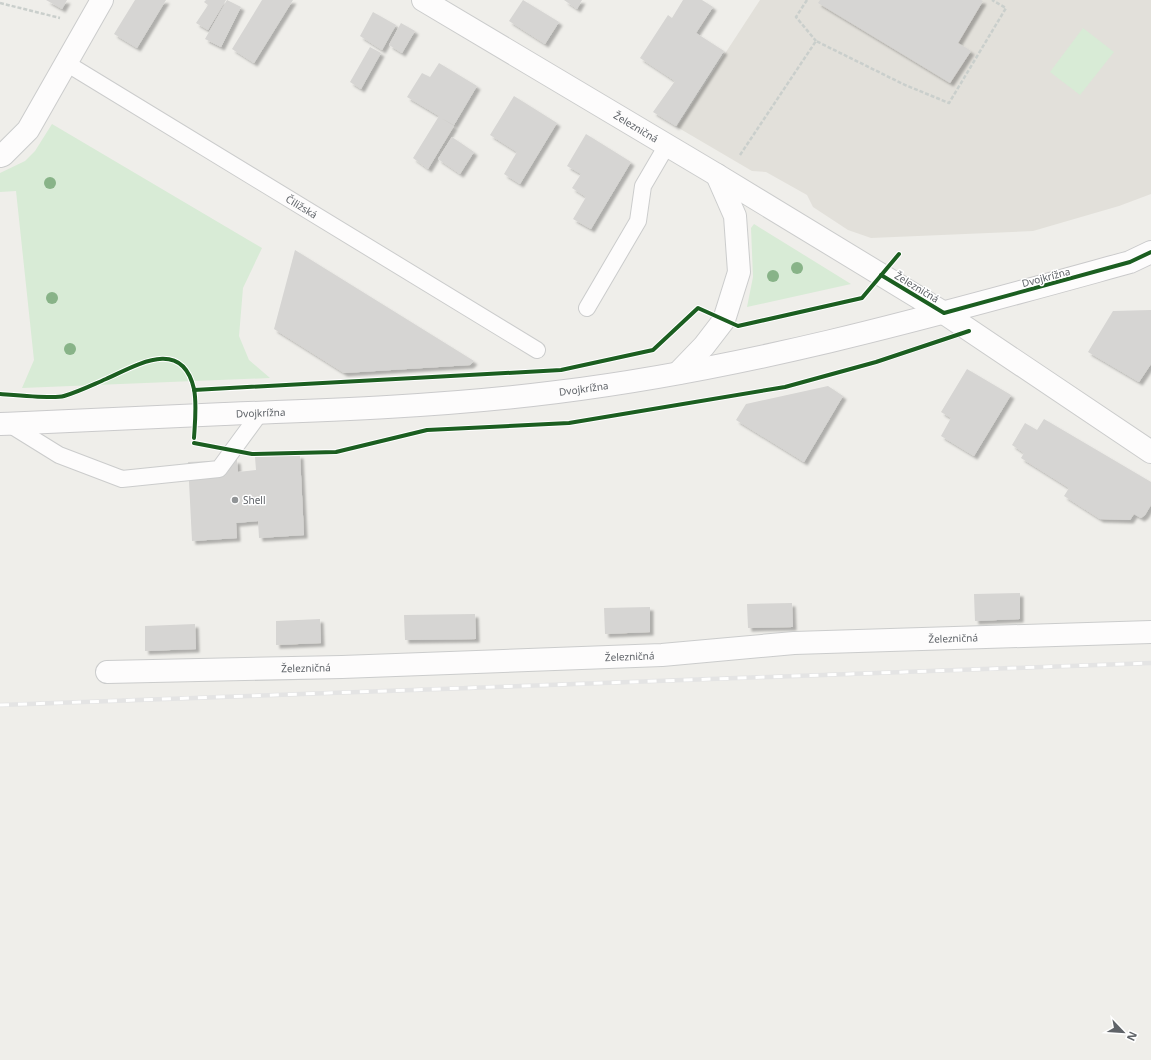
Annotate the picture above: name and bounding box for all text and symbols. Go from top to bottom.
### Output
street label: Železničná [611,108,661,146]
street label: Čiližská [283,192,320,222]
street label: Dvojkrížna [1020,264,1072,290]
street label: Železničná [892,268,942,306]
street label: Dvojkrížna [558,378,609,399]
street label: Dvojkrížna [236,405,286,421]
place label: Shell [243,493,265,507]
marker: Shell [230,495,240,505]
street label: Železničná [928,630,978,646]
street label: Železničná [605,648,655,664]
street label: Železničná [281,660,331,675]
north arrow [1103,1012,1143,1052]
text: N [1124,1029,1141,1044]

